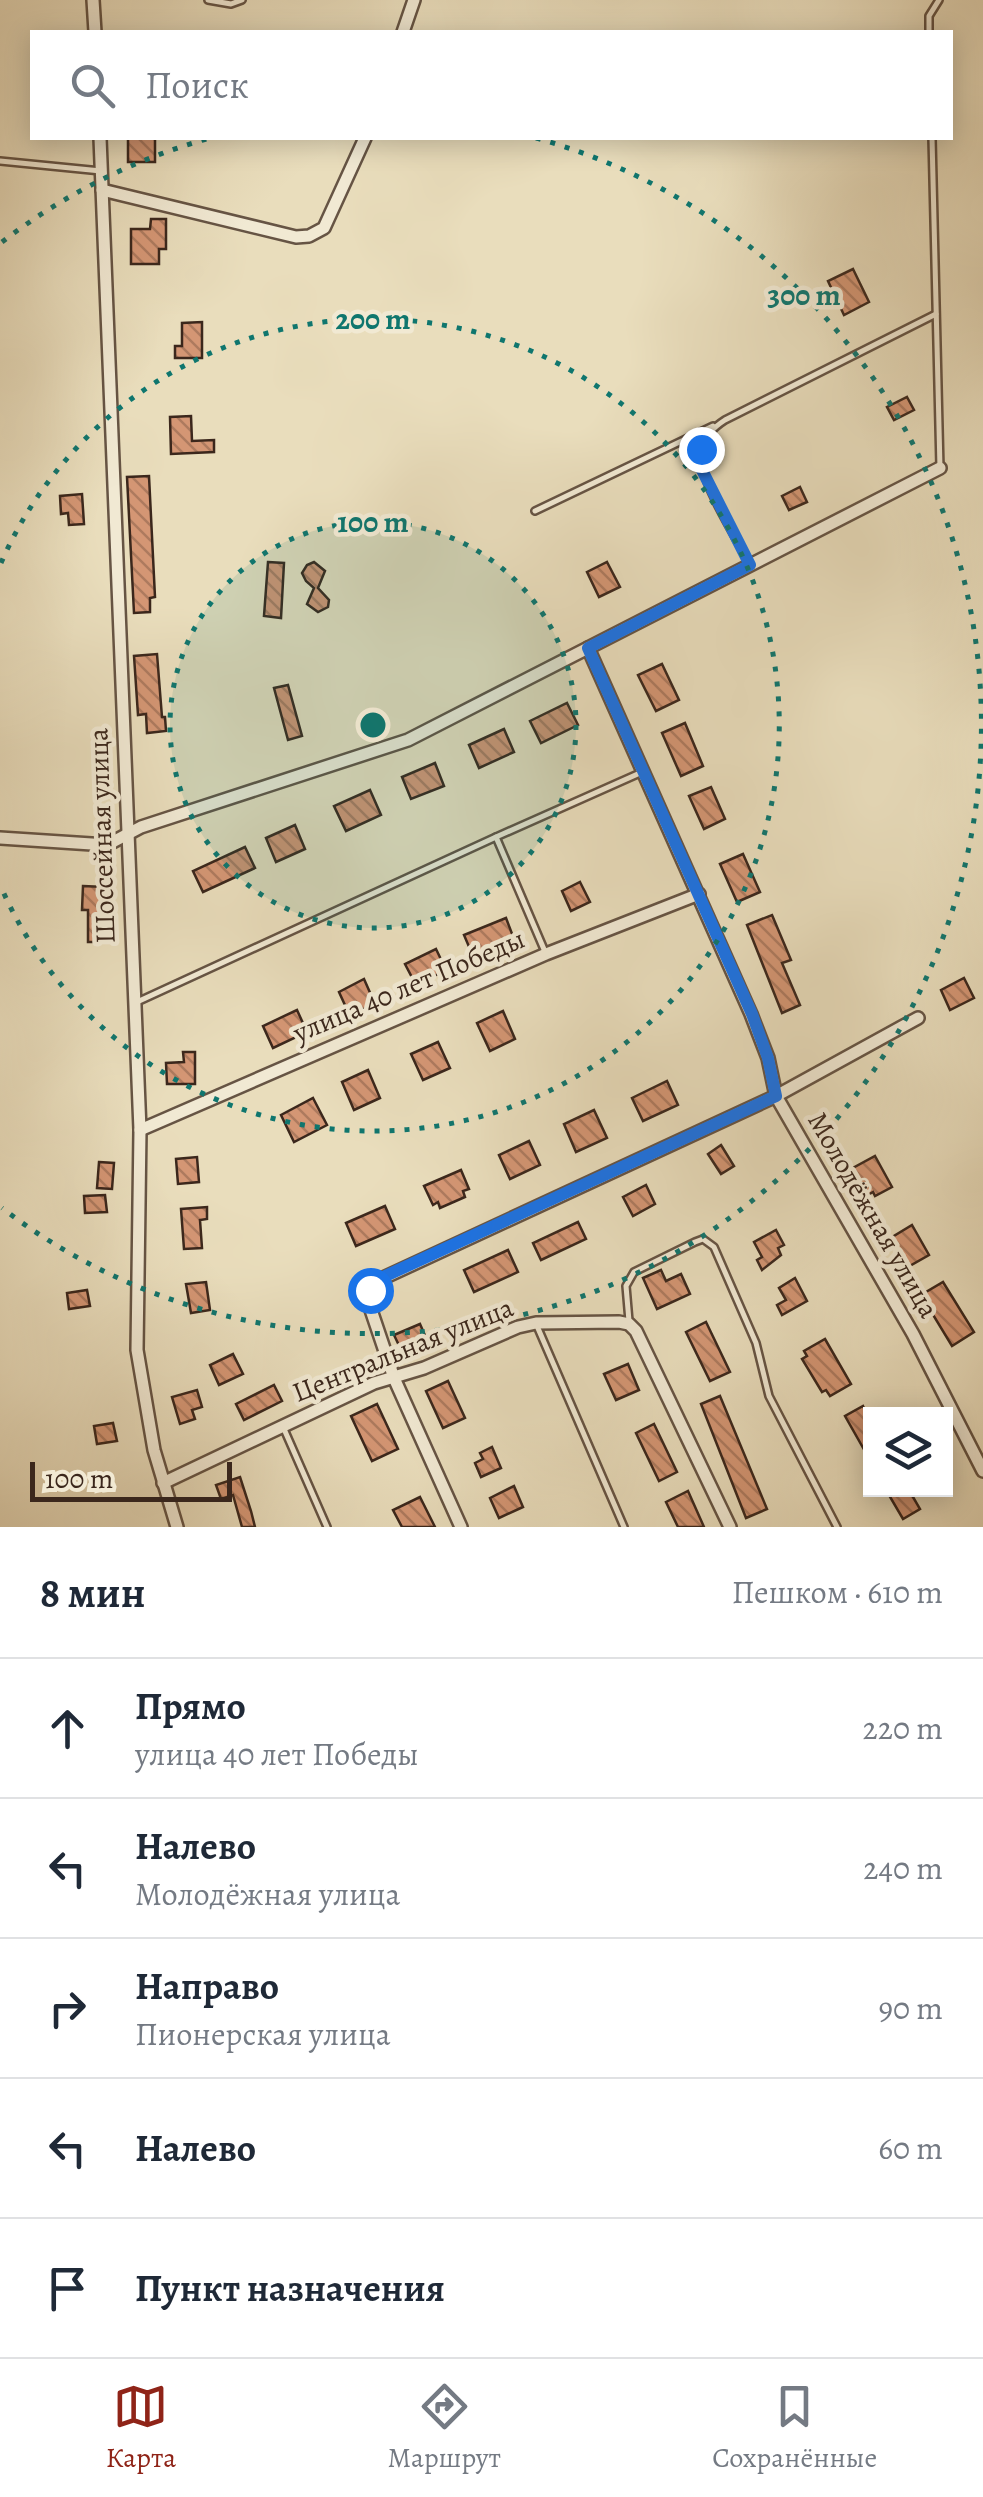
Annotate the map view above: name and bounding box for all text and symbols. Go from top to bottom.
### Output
search box [30,30,953,140]
icon: search [65,58,120,113]
text: Поиск [145,59,249,111]
text: 300 m [767,275,841,315]
text: 200 m [335,299,411,339]
route end [679,427,725,473]
text: 100 m [337,502,409,542]
centre of rings [355,707,391,743]
street label: Шоссейная улица [79,727,125,944]
street label: улица 40 лет Победы [286,920,531,1052]
street label: Молодёжная улица [798,1105,948,1325]
route start [348,1268,394,1314]
street label: Центральная улица [287,1288,519,1412]
map controls [863,1407,953,1497]
button: layers [863,1407,953,1497]
scale bar [30,1457,232,1502]
text: 100 m [45,1460,113,1498]
text: 8 мин [40,1564,146,1621]
text: Пешком · 610 m [732,1570,943,1614]
text: Прямо [135,1680,246,1732]
icon: ahead [40,1701,95,1756]
text: 220 m [863,1706,943,1750]
text: улица 40 лет Победы [135,1732,419,1776]
text: Налево [135,1820,256,1872]
icon: left [40,1841,95,1896]
text: 240 m [863,1846,943,1890]
text: Молодёжная улица [135,1872,400,1916]
text: Направо [135,1960,279,2012]
icon: right [40,1981,95,2036]
text: 90 m [878,1986,943,2030]
text: Пионерская улица [135,2012,390,2056]
icon: left [40,2121,95,2176]
text: Налево [135,2122,256,2174]
text: 60 m [878,2126,943,2170]
icon: arrive [40,2261,95,2316]
text: Пункт назначения [135,2262,445,2314]
tab: Карта [106,2379,176,2477]
tab: Маршрут [388,2379,501,2477]
tab: Сохранённые [712,2379,877,2477]

